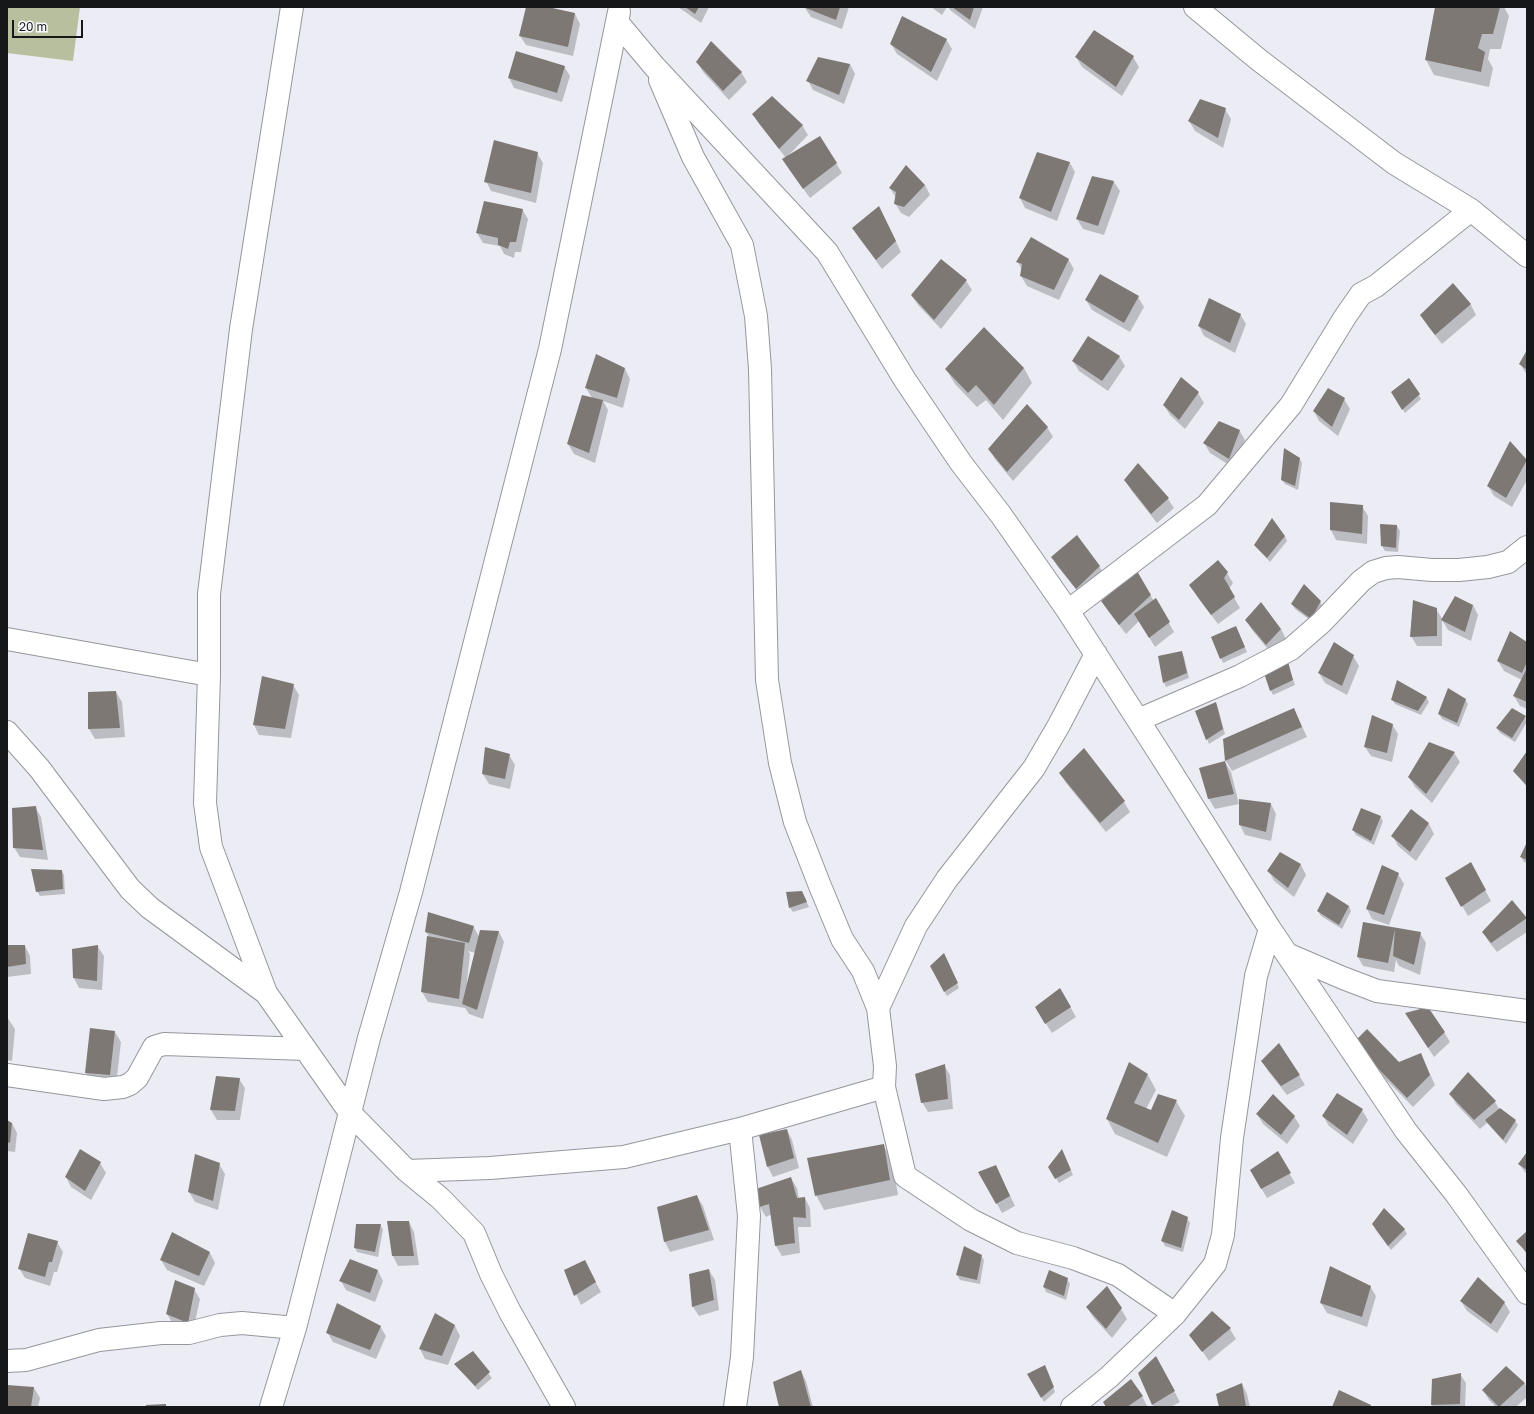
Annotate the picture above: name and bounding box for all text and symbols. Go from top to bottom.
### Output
scale bar [14,12,85,38]
text: 20 m [19,19,47,34]

